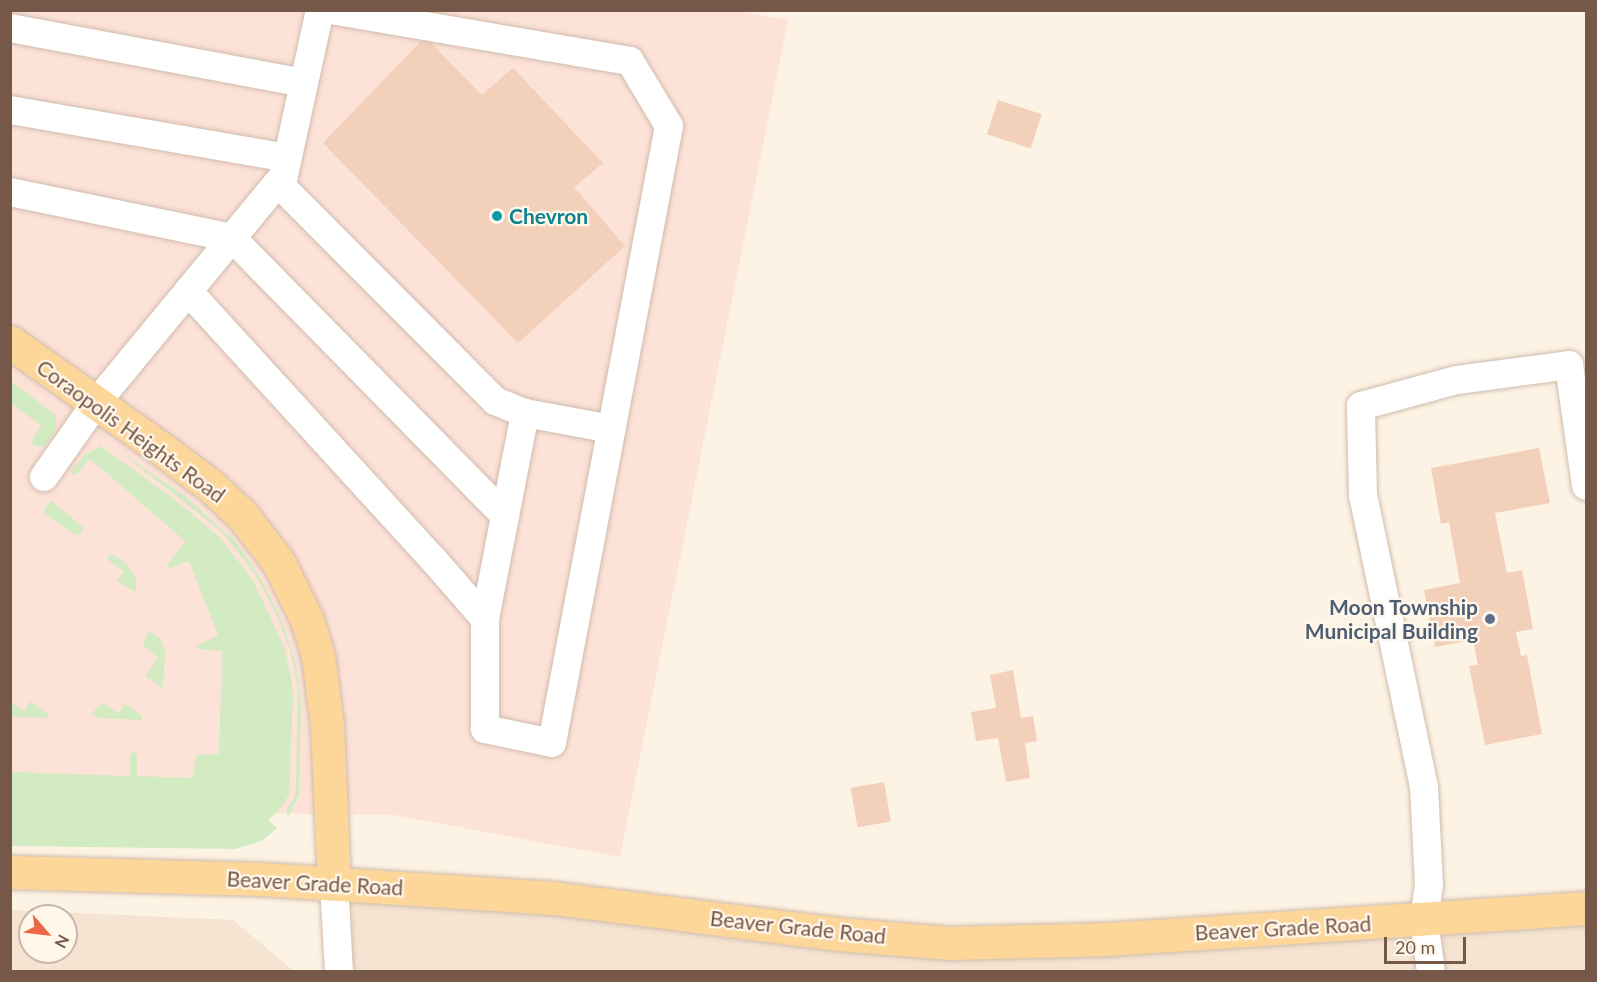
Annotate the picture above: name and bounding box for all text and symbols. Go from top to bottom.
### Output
place label: Chevron [509,203,588,229]
marker: Chevron [490,209,504,223]
street label: Coraopolis Heights Road [32,354,230,508]
place label: Moon Township Municipal Building [1305,594,1478,644]
marker: Moon Township Municipal Building [1483,612,1497,626]
street label: Beaver Grade Road [226,866,404,900]
north arrow [18,904,78,964]
street label: Beaver Grade Road [709,905,887,949]
street label: Beaver Grade Road [1194,911,1372,945]
scale bar [1387,925,1470,963]
text: N [51,932,74,952]
text: 20 m [1395,936,1435,958]

